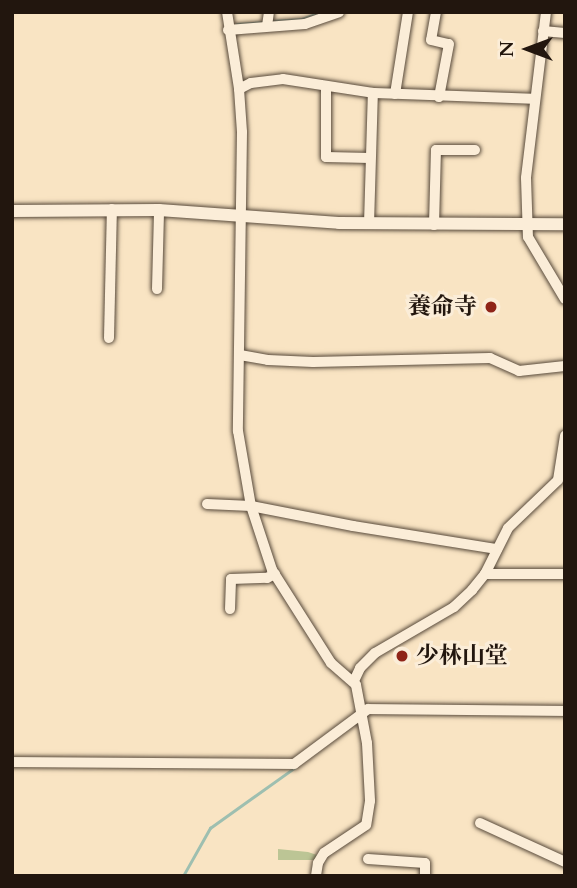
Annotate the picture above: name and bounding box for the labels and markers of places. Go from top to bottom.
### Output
place label: 養命寺 [408,293,477,321]
marker: 養命寺 [483,299,499,315]
place label: 少林山堂 [416,642,508,670]
marker: 少林山堂 [394,648,410,664]

